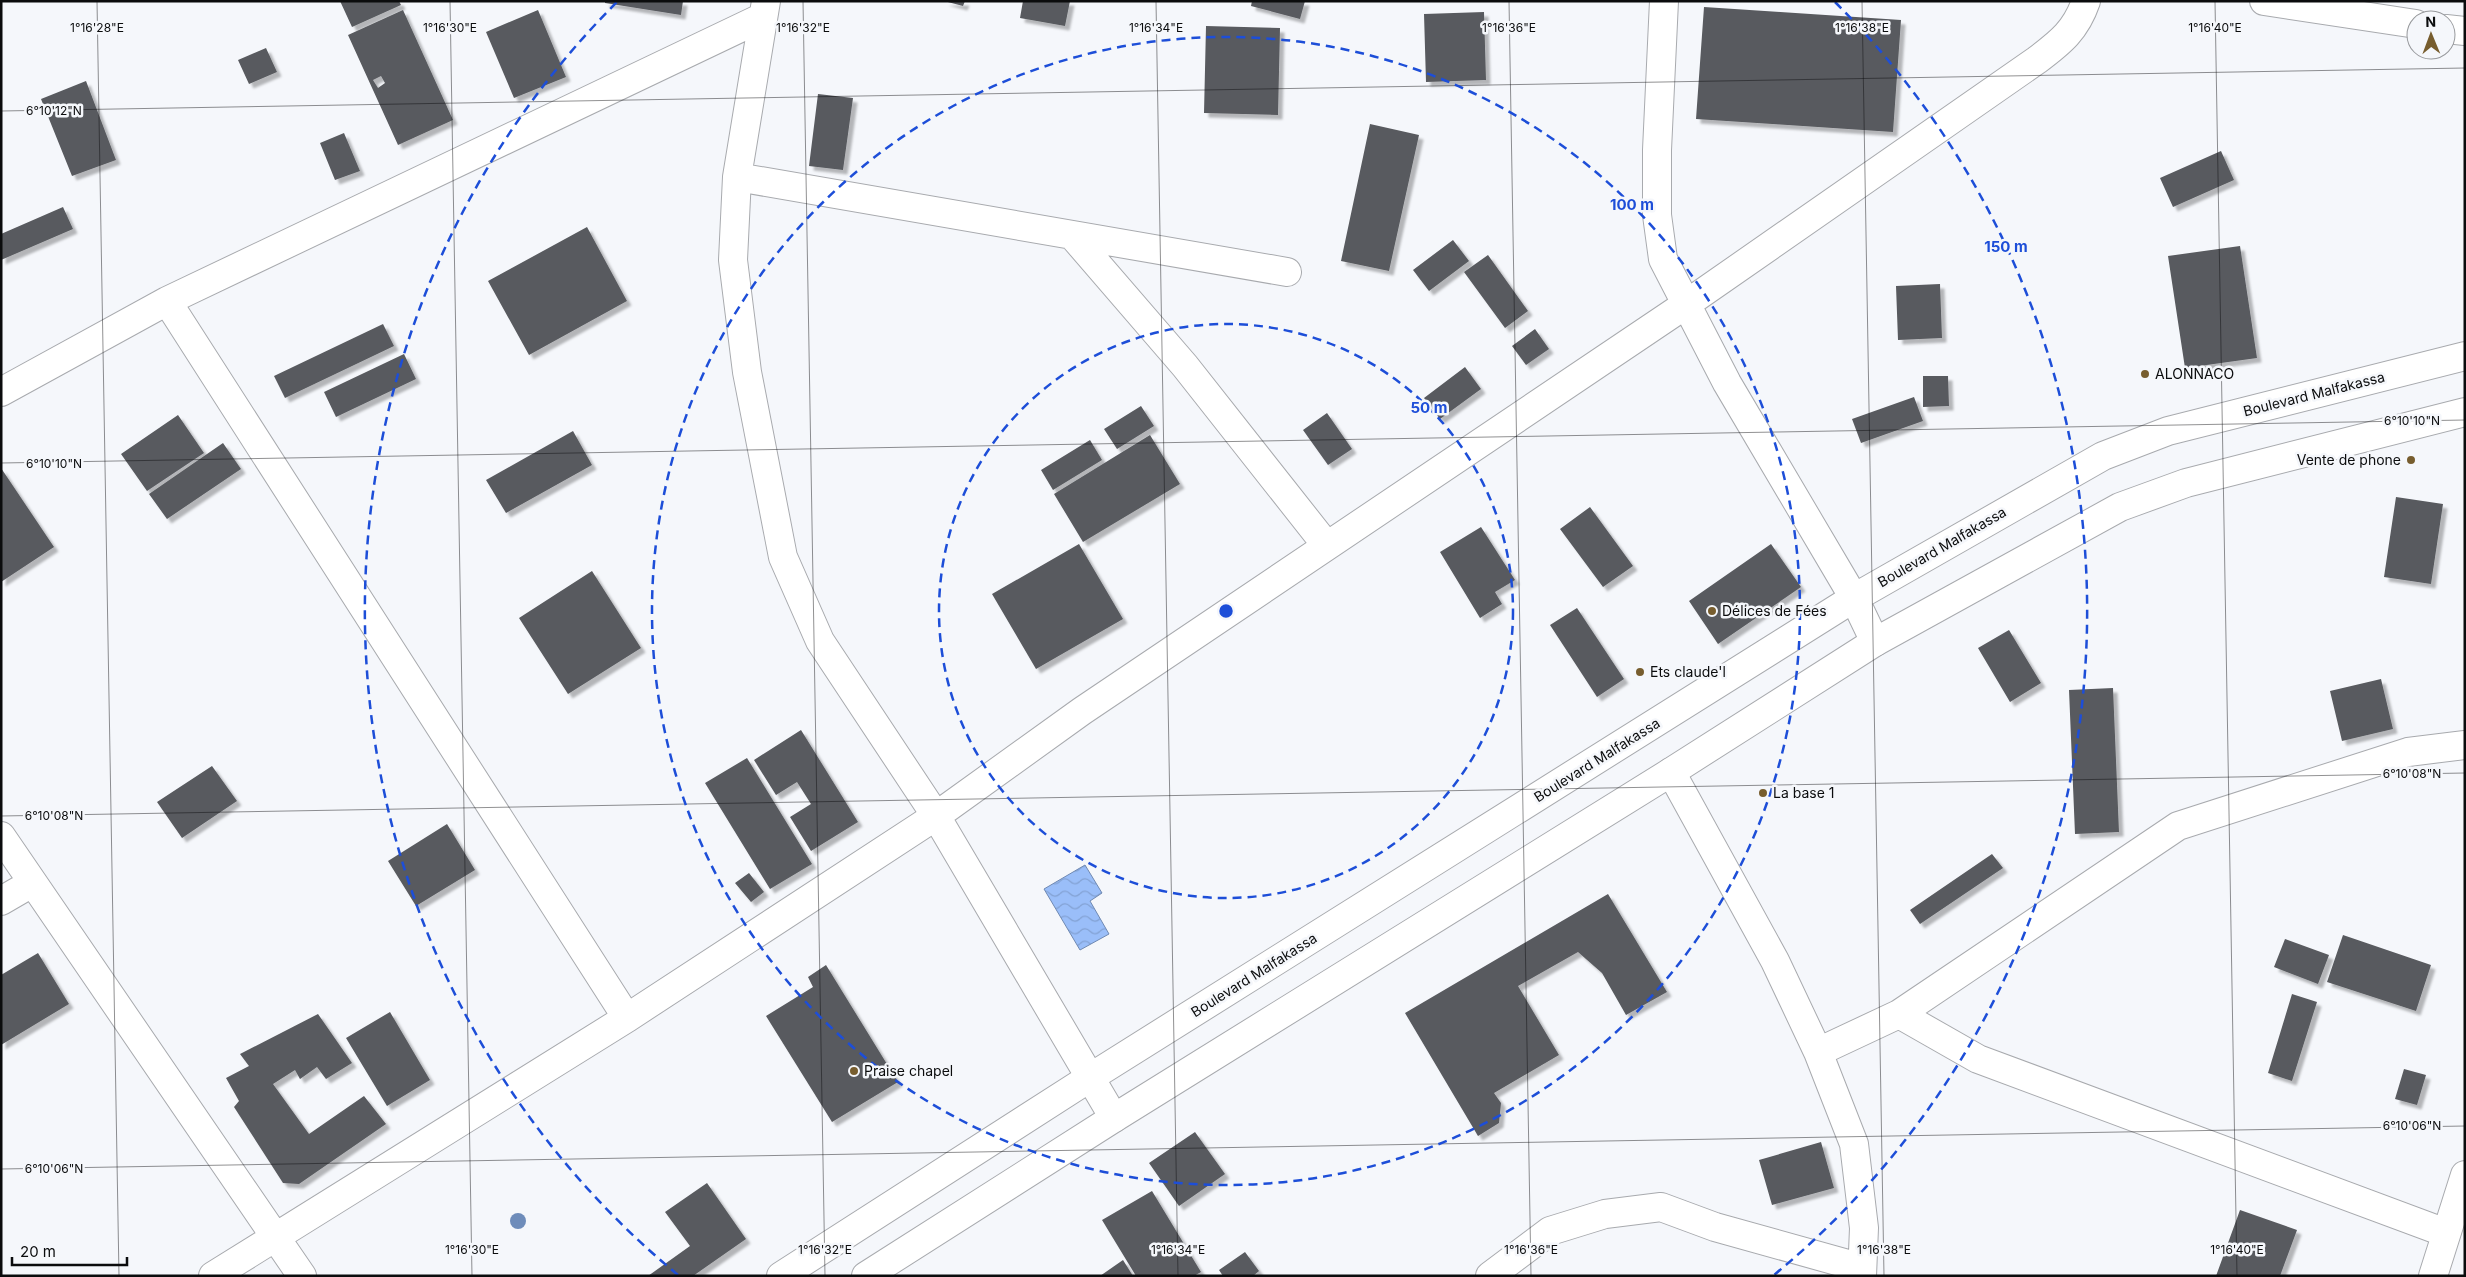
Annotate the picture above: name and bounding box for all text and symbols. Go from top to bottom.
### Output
north arrow [2406,10,2456,60]
text: N [2425,13,2436,30]
text: 1°16'28"E [70,20,124,35]
text: 1°16'30"E [423,20,477,35]
text: 1°16'32"E [776,20,830,35]
text: 1°16'34"E [1129,20,1183,35]
text: 1°16'36"E [1482,20,1536,35]
text: 1°16'38"E [1835,20,1889,35]
text: 1°16'40"E [2188,20,2242,35]
text: 6°10'12"N [26,103,82,118]
text: 100 m [1610,195,1654,214]
text: 150 m [1984,237,2028,256]
place label: ALONNACO [2155,365,2234,382]
marker: ALONNACO [2139,368,2151,380]
street label: Boulevard Malfakassa [2241,368,2386,419]
text: 50 m [1411,398,1447,417]
text: 6°10'10"N [2384,413,2440,428]
place label: Vente de phone [2297,451,2401,468]
marker: Vente de phone [2405,454,2417,466]
text: 6°10'10"N [26,456,82,471]
street label: Boulevard Malfakassa [1875,503,2009,590]
centre of rings [1217,602,1235,620]
place label: Délices de Fées [1722,602,1827,619]
marker: Délices de Fées [1706,605,1718,617]
place label: Ets claude'l [1650,663,1726,680]
marker: Ets claude'l [1634,666,1646,678]
street label: Boulevard Malfakassa [1531,714,1663,805]
text: 6°10'08"N [2383,766,2441,781]
place label: La base 1 [1773,784,1834,801]
marker: La base 1 [1757,787,1769,799]
text: 6°10'08"N [25,808,83,823]
street label: Boulevard Malfakassa [1188,929,1320,1020]
place label: Praise chapel [864,1062,953,1079]
marker: Praise chapel [848,1065,860,1077]
text: 6°10'06"N [2383,1118,2441,1133]
text: 6°10'06"N [25,1161,83,1176]
scale bar [12,1234,128,1266]
text: 20 m [20,1242,56,1261]
text: 1°16'30"E [445,1242,499,1257]
text: 1°16'32"E [798,1242,852,1257]
text: 1°16'34"E [1151,1242,1205,1257]
text: 1°16'36"E [1504,1242,1558,1257]
text: 1°16'38"E [1857,1242,1911,1257]
text: 1°16'40"E [2210,1242,2264,1257]

